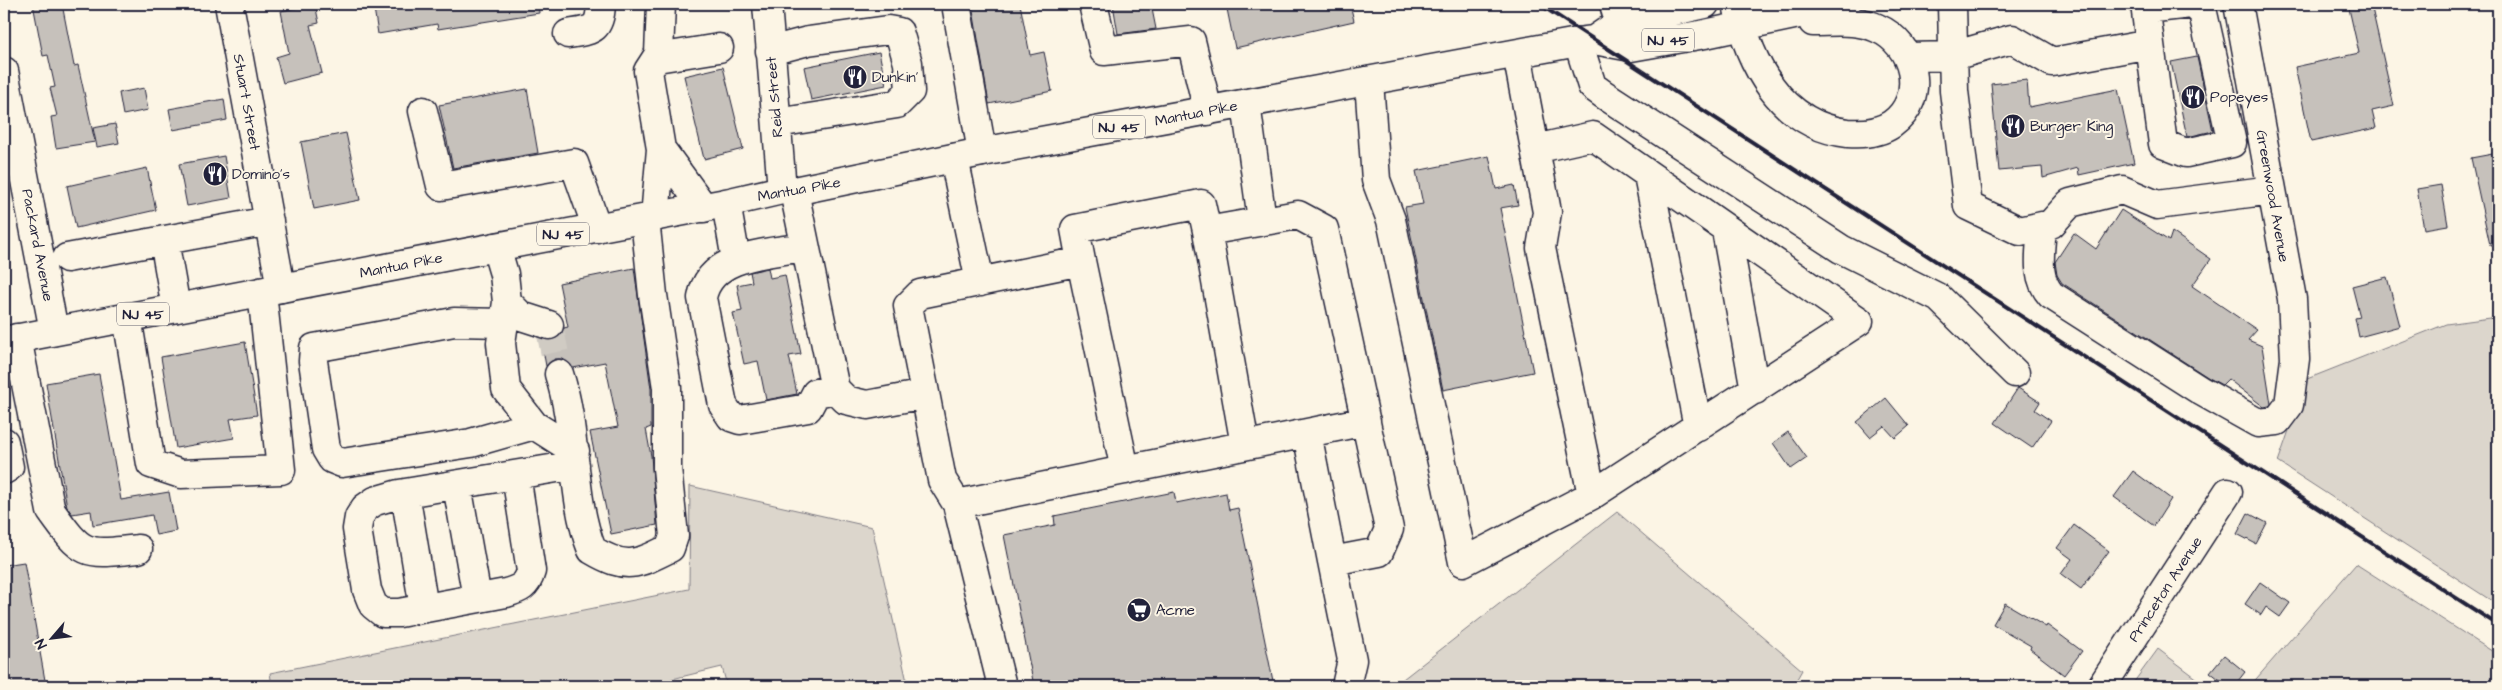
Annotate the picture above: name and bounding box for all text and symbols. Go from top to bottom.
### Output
road number: NJ 45 [1642,28,1694,52]
street label: Stuart Street [228,52,265,152]
street label: Reid Street [761,56,788,138]
restaurant icon: Dunkin' [842,64,868,90]
place label: Dunkin' [872,67,918,88]
restaurant icon: Popeyes [2180,84,2206,110]
place label: Popeyes [2210,87,2269,109]
street label: Mantua Pike [1153,95,1239,132]
restaurant icon: Burger King [2000,113,2026,139]
road number: NJ 45 [1093,115,1145,138]
place label: Burger King [2030,116,2114,138]
street label: Greenwood Avenue [2251,128,2294,264]
restaurant icon: Domino's [202,161,228,187]
place label: Domino's [232,164,290,185]
street label: Mantua Pike [756,172,842,207]
street label: Packard Avenue [16,187,59,303]
road number: NJ 45 [537,222,589,245]
street label: Mantua Pike [358,247,444,284]
road number: NJ 45 [117,302,169,326]
street label: Princeton Avenue [2123,532,2207,646]
supermarket icon: Acme [1126,597,1152,623]
place label: Acme [1156,600,1195,621]
north arrow [28,612,78,662]
text: N [30,635,52,652]

